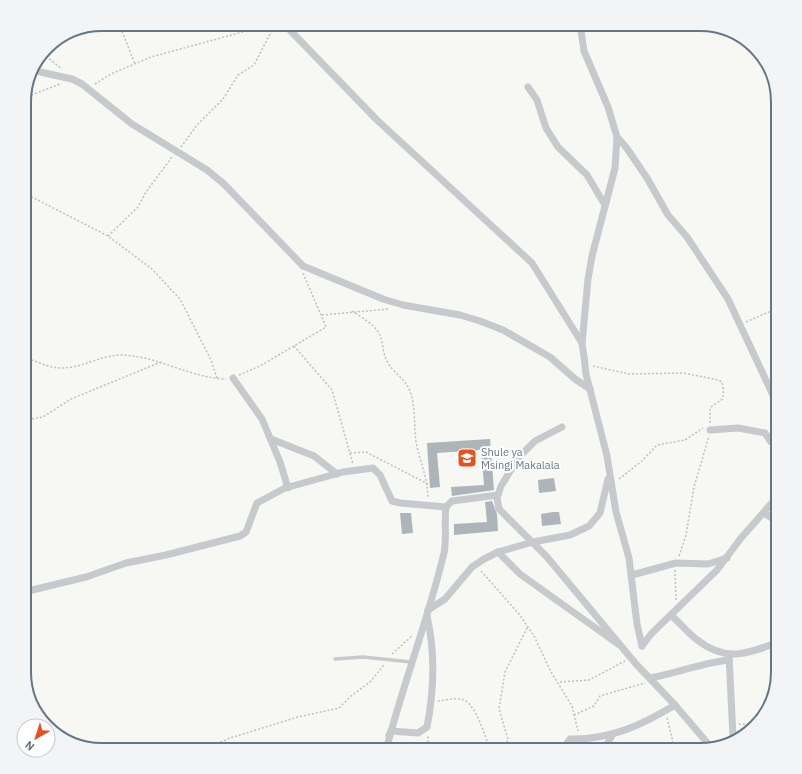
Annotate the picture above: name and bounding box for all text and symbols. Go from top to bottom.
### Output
place label: Shule ya Msingi Makalala [481,445,560,472]
school or university icon: Shule ya Msingi Makalala [456,447,478,469]
north arrow [16,718,56,758]
text: N [22,738,37,754]

